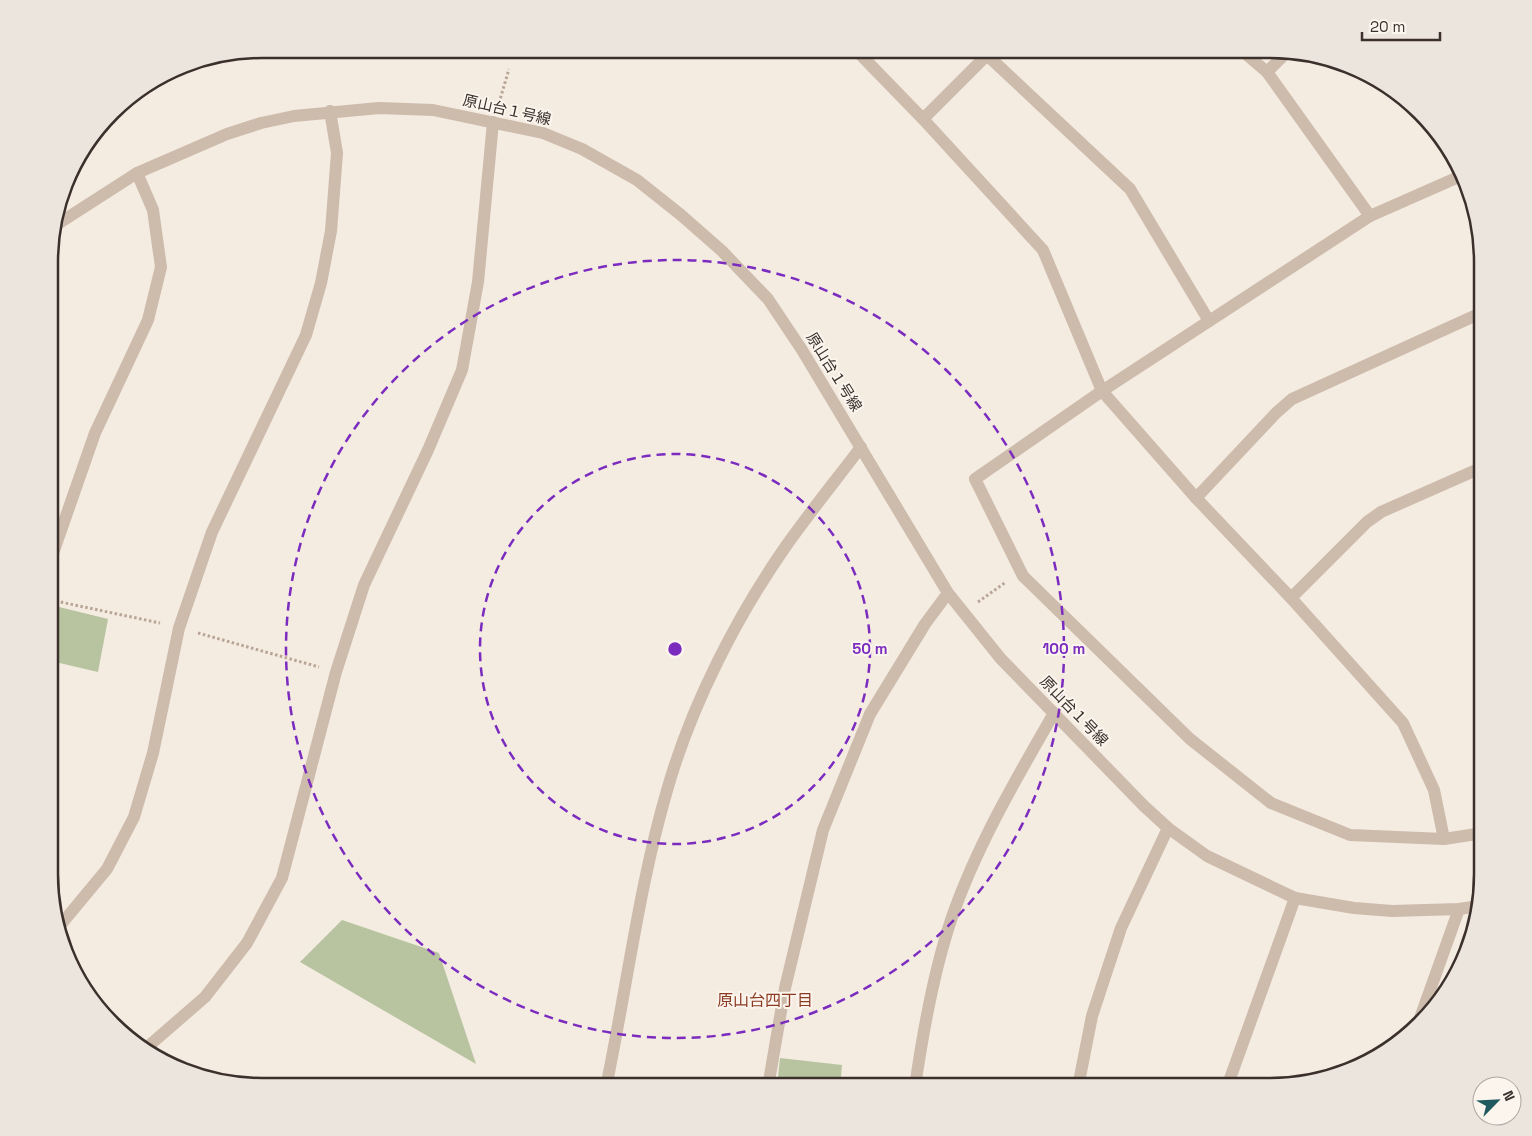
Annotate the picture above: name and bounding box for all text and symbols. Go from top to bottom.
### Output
scale bar [1362,10,1440,42]
text: 20 m [1370,17,1405,36]
street label: 原山台１号線 [461,90,553,129]
street label: 原山台１号線 [803,329,866,415]
text: 50 m [852,639,888,658]
text: 100 m [1043,639,1085,658]
centre of rings [666,640,684,658]
street label: 原山台１号線 [1036,672,1112,750]
district label: 原山台四丁目 [717,990,813,1011]
north arrow [1472,1076,1522,1126]
text: N [1499,1088,1519,1104]

